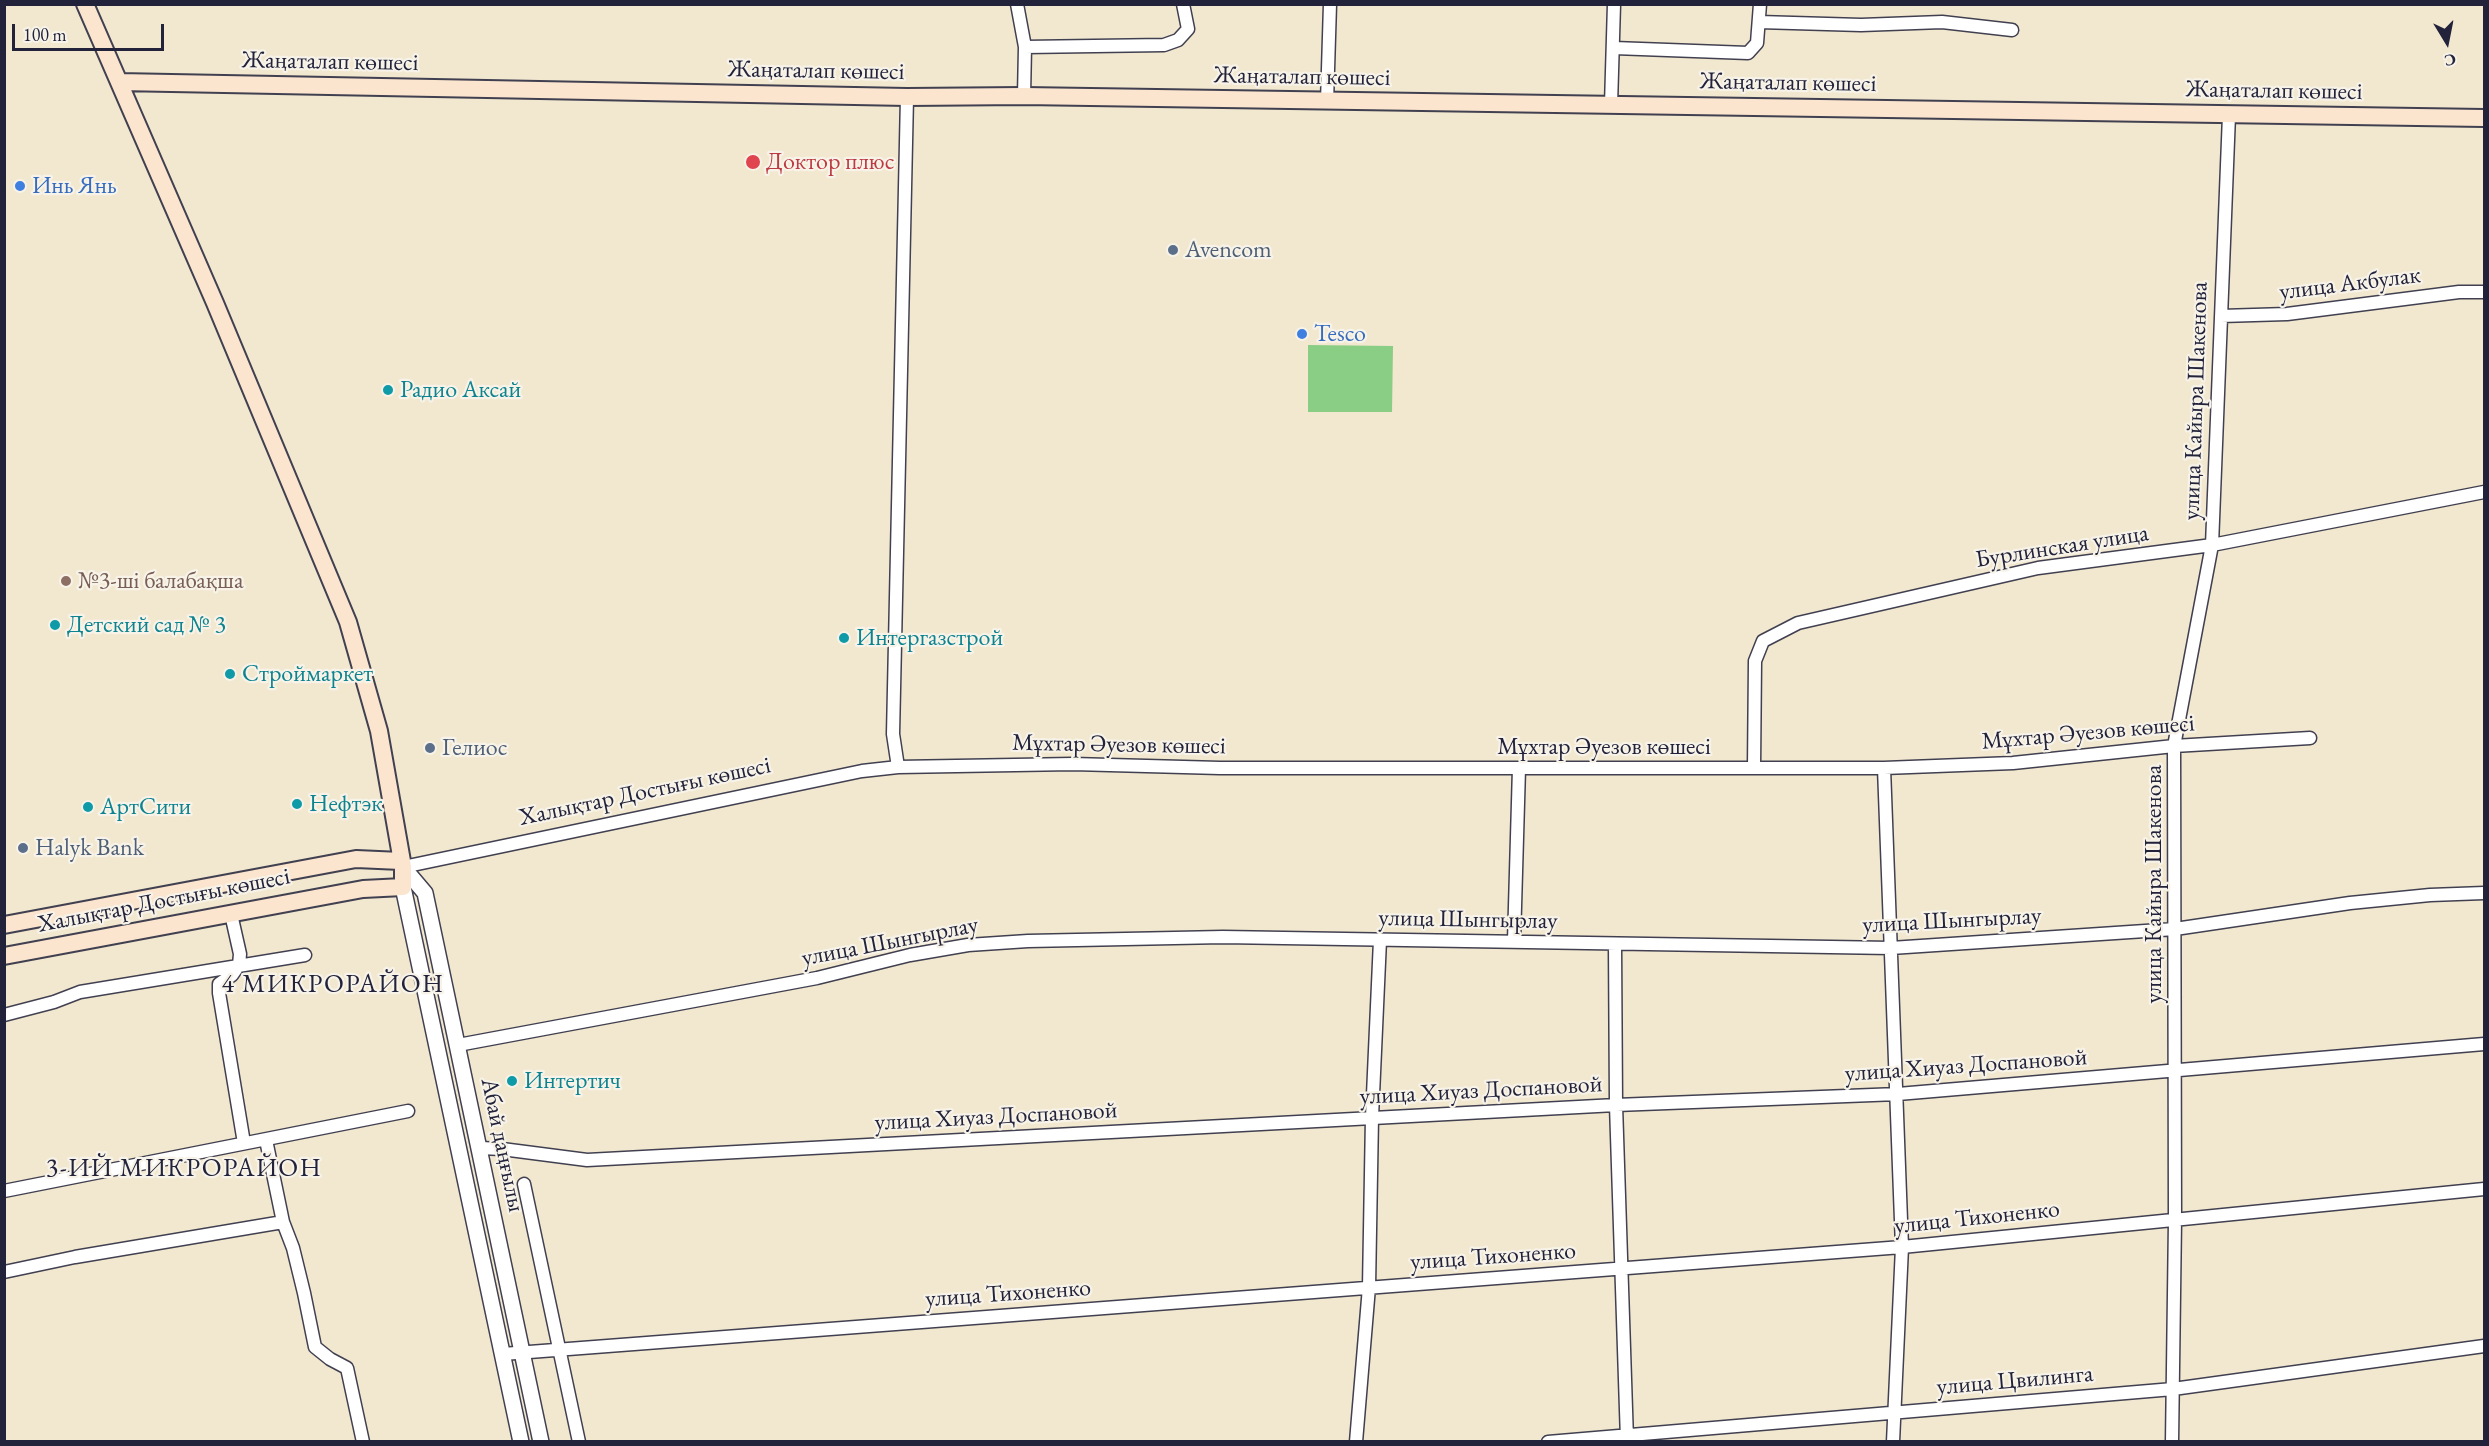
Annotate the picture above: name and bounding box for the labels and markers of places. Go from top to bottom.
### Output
place label: Доктор плюс [766,148,894,176]
marker: Доктор плюс [744,153,762,171]
place label: Инь Янь [32,172,117,200]
marker: Инь Янь [13,179,27,193]
place label: Avencom [1185,236,1272,264]
marker: Avencom [1166,243,1180,257]
place label: Tesco [1314,320,1366,348]
marker: Tesco [1295,327,1309,341]
place label: Радио Аксай [400,376,521,404]
marker: Радио Аксай [381,383,395,397]
place label: №3-ші балабақша [78,567,244,595]
marker: №3-ші балабақша [59,574,73,588]
place label: Детский сад № 3 [67,611,226,639]
marker: Детский сад № 3 [48,618,62,632]
place label: Интергазстрой [856,624,1003,652]
marker: Интергазстрой [837,631,851,645]
place label: Строймаркет [242,660,373,688]
marker: Строймаркет [223,667,237,681]
place label: Гелиос [442,734,507,762]
marker: Гелиос [423,741,437,755]
place label: Нефтэк [309,790,383,818]
place label: АртСити [100,793,191,821]
marker: Нефтэк [290,797,304,811]
marker: АртСити [81,800,95,814]
place label: Halyk Bank [35,834,144,862]
marker: Halyk Bank [16,841,30,855]
place label: Интертич [524,1067,621,1095]
marker: Интертич [505,1074,519,1088]

